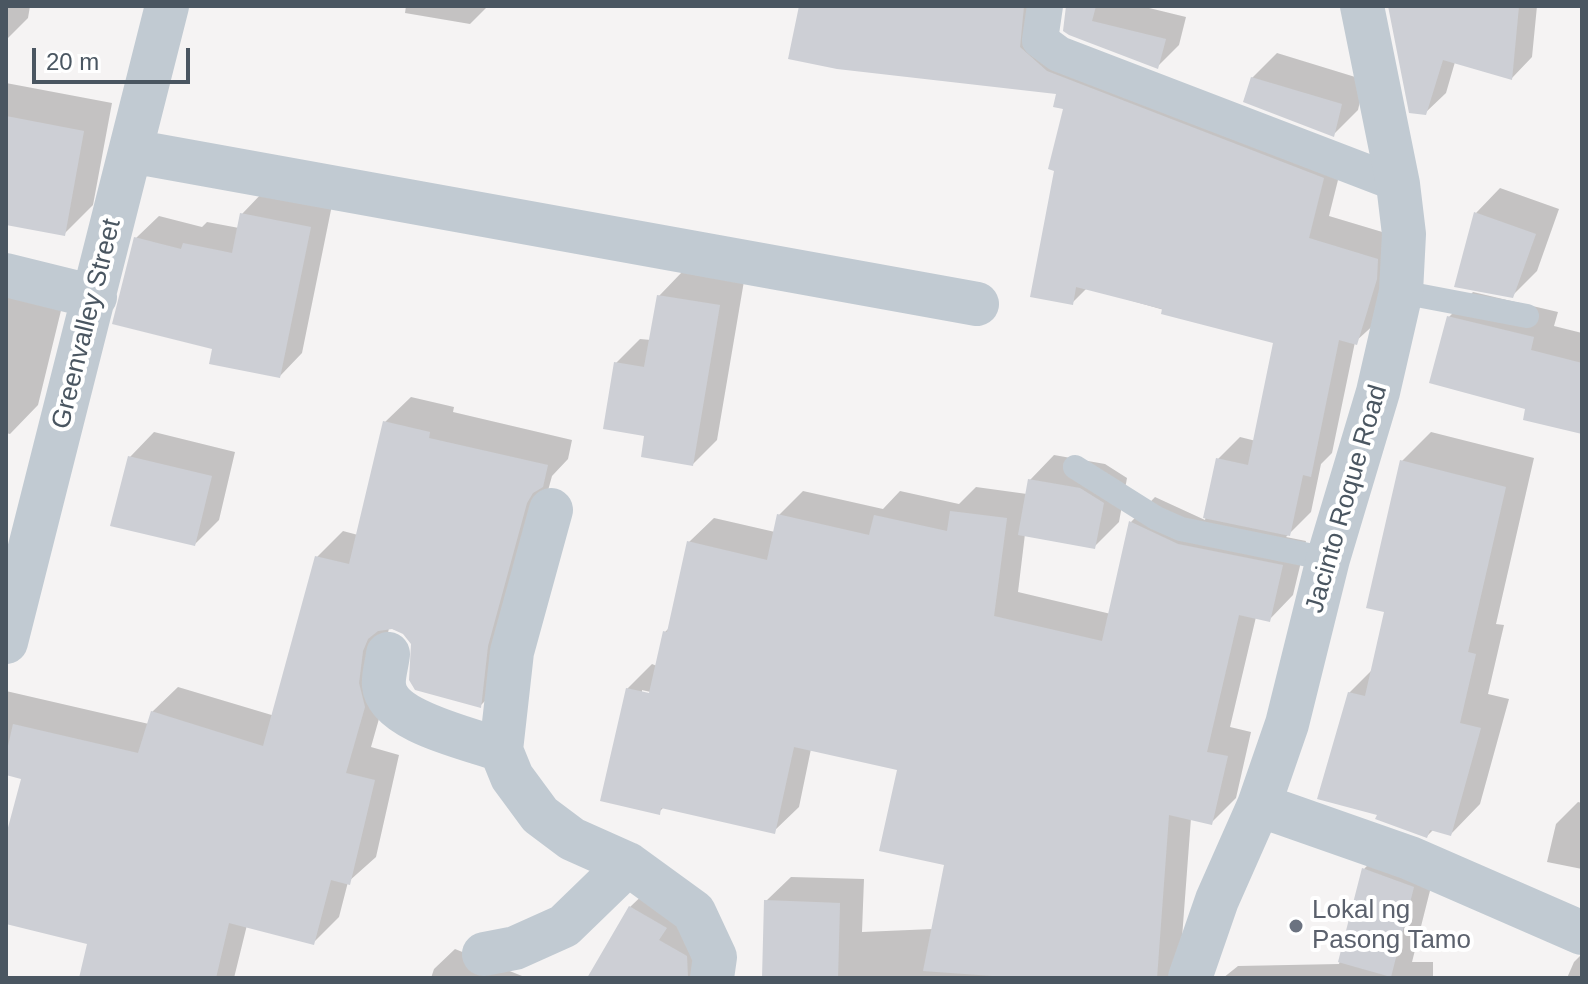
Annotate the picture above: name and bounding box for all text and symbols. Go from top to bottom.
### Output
scale bar [36,32,194,82]
text: 20 m [46,48,99,75]
street label: Greenvalley Street [46,216,128,432]
street label: Jacinto Roque Road [1300,381,1394,617]
place label: Lokal ng Pasong Tamo [1312,895,1471,956]
marker: Lokal ng Pasong Tamo [1287,917,1305,935]

